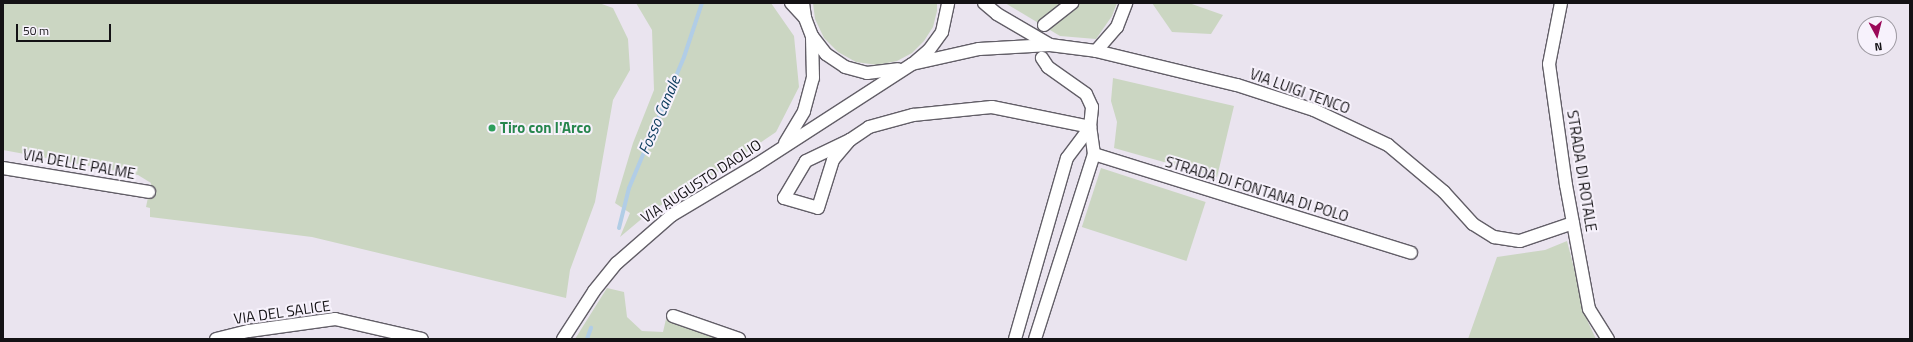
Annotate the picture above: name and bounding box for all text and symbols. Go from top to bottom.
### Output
scale bar [18,16,113,42]
north arrow [1857,16,1897,56]
text: 50 m [23,21,49,40]
text: N [1874,39,1883,55]
street label: VIA LUIGI TENCO [1247,65,1353,117]
water label: Fosso Canale [634,73,684,157]
street label: STRADA DI ROTALE [1563,109,1601,233]
place label: Tiro con l'Arco [500,119,591,137]
marker: Tiro con l'Arco [487,123,497,133]
street label: VIA AUGUSTO DAOLIO [637,135,765,227]
street label: VIA DELLE PALME [21,145,137,183]
street label: STRADA DI FONTANA DI POLO [1163,152,1351,226]
street label: VIA DEL SALICE [233,296,331,328]

